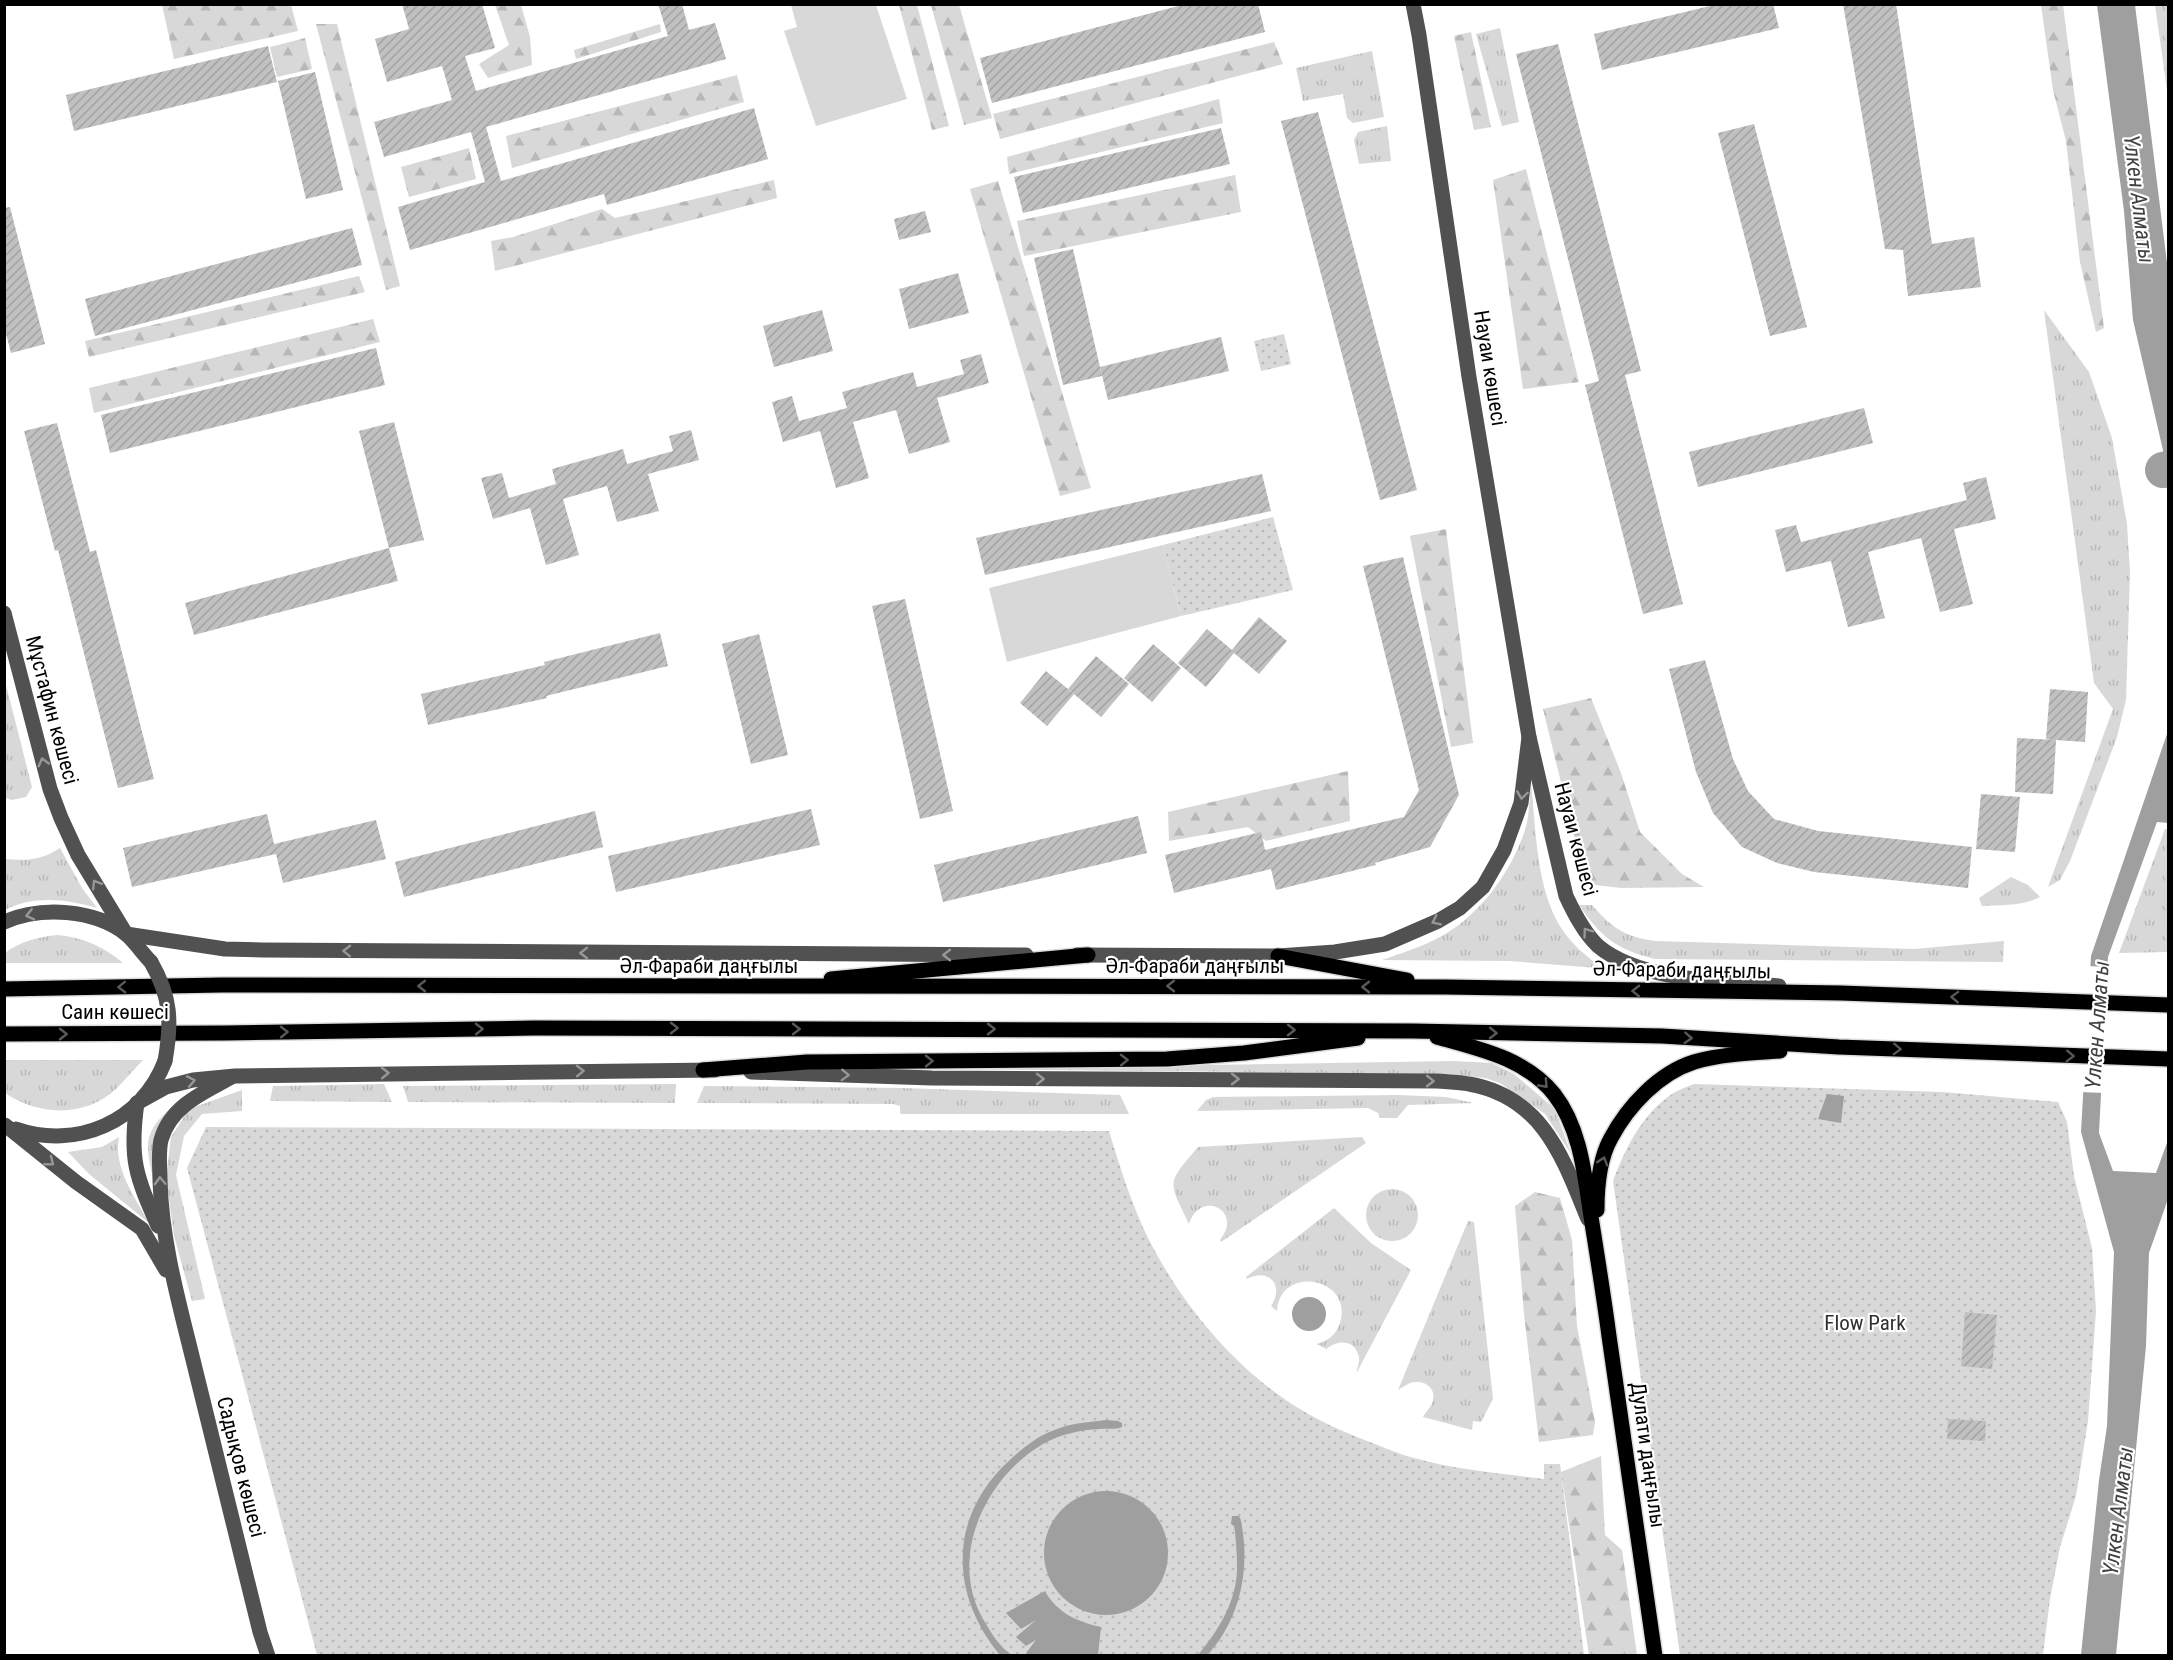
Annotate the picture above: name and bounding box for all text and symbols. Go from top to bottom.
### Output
water label: Үлкен Алматы [2119,133,2159,265]
street label: Науаи көшесі [1469,309,1511,427]
street label: Мұcтафин көшесі [21,633,83,787]
one-way arrow [38,758,51,768]
street label: Науаи көшесі [1549,780,1603,898]
one-way arrow [1516,791,1529,800]
one-way arrow [92,880,103,891]
one-way arrow [25,908,35,921]
one-way arrow [1431,914,1442,926]
one-way arrow [1584,928,1595,939]
one-way arrow [342,945,351,957]
one-way arrow [579,947,588,959]
one-way arrow [942,949,951,961]
street label: Әл-Фараби даңғылы [620,954,798,978]
street label: Әл-Фараби даңғылы [1106,954,1284,978]
street label: Әл-Фараби даңғылы [1593,956,1771,984]
water label: Үлкен Алматы [2080,960,2114,1090]
one-way arrow [417,980,426,992]
one-way arrow [1166,980,1175,992]
one-way arrow [117,981,126,993]
one-way arrow [1361,981,1370,993]
one-way arrow [1631,984,1640,997]
one-way arrow [1950,991,1959,1004]
street label: Саин көшесі [61,1000,169,1024]
one-way arrow [475,1022,484,1035]
one-way arrow [670,1022,679,1034]
one-way arrow [791,1023,800,1035]
one-way arrow [986,1023,995,1035]
one-way arrow [1286,1024,1295,1036]
one-way arrow [280,1026,289,1038]
one-way arrow [1488,1026,1497,1039]
one-way arrow [58,1028,67,1040]
one-way arrow [1683,1031,1692,1044]
one-way arrow [1893,1043,1902,1056]
one-way arrow [2065,1049,2074,1062]
one-way arrow [1120,1053,1129,1066]
one-way arrow [925,1055,934,1067]
one-way arrow [576,1065,585,1077]
one-way arrow [381,1067,390,1079]
one-way arrow [841,1069,850,1081]
one-way arrow [1036,1073,1045,1085]
one-way arrow [1231,1073,1240,1085]
one-way arrow [1426,1074,1435,1087]
one-way arrow [185,1075,195,1088]
one-way arrow [1537,1077,1548,1087]
one-way arrow [43,1154,54,1165]
one-way arrow [1596,1156,1608,1167]
one-way arrow [154,1177,166,1186]
park label: Flow Park [1824,1311,1906,1335]
street label: Дулати даңғылы [1626,1381,1670,1529]
street label: Садықов көшесі [212,1394,270,1540]
water label: Үлкен Алматы [2098,1445,2138,1577]

